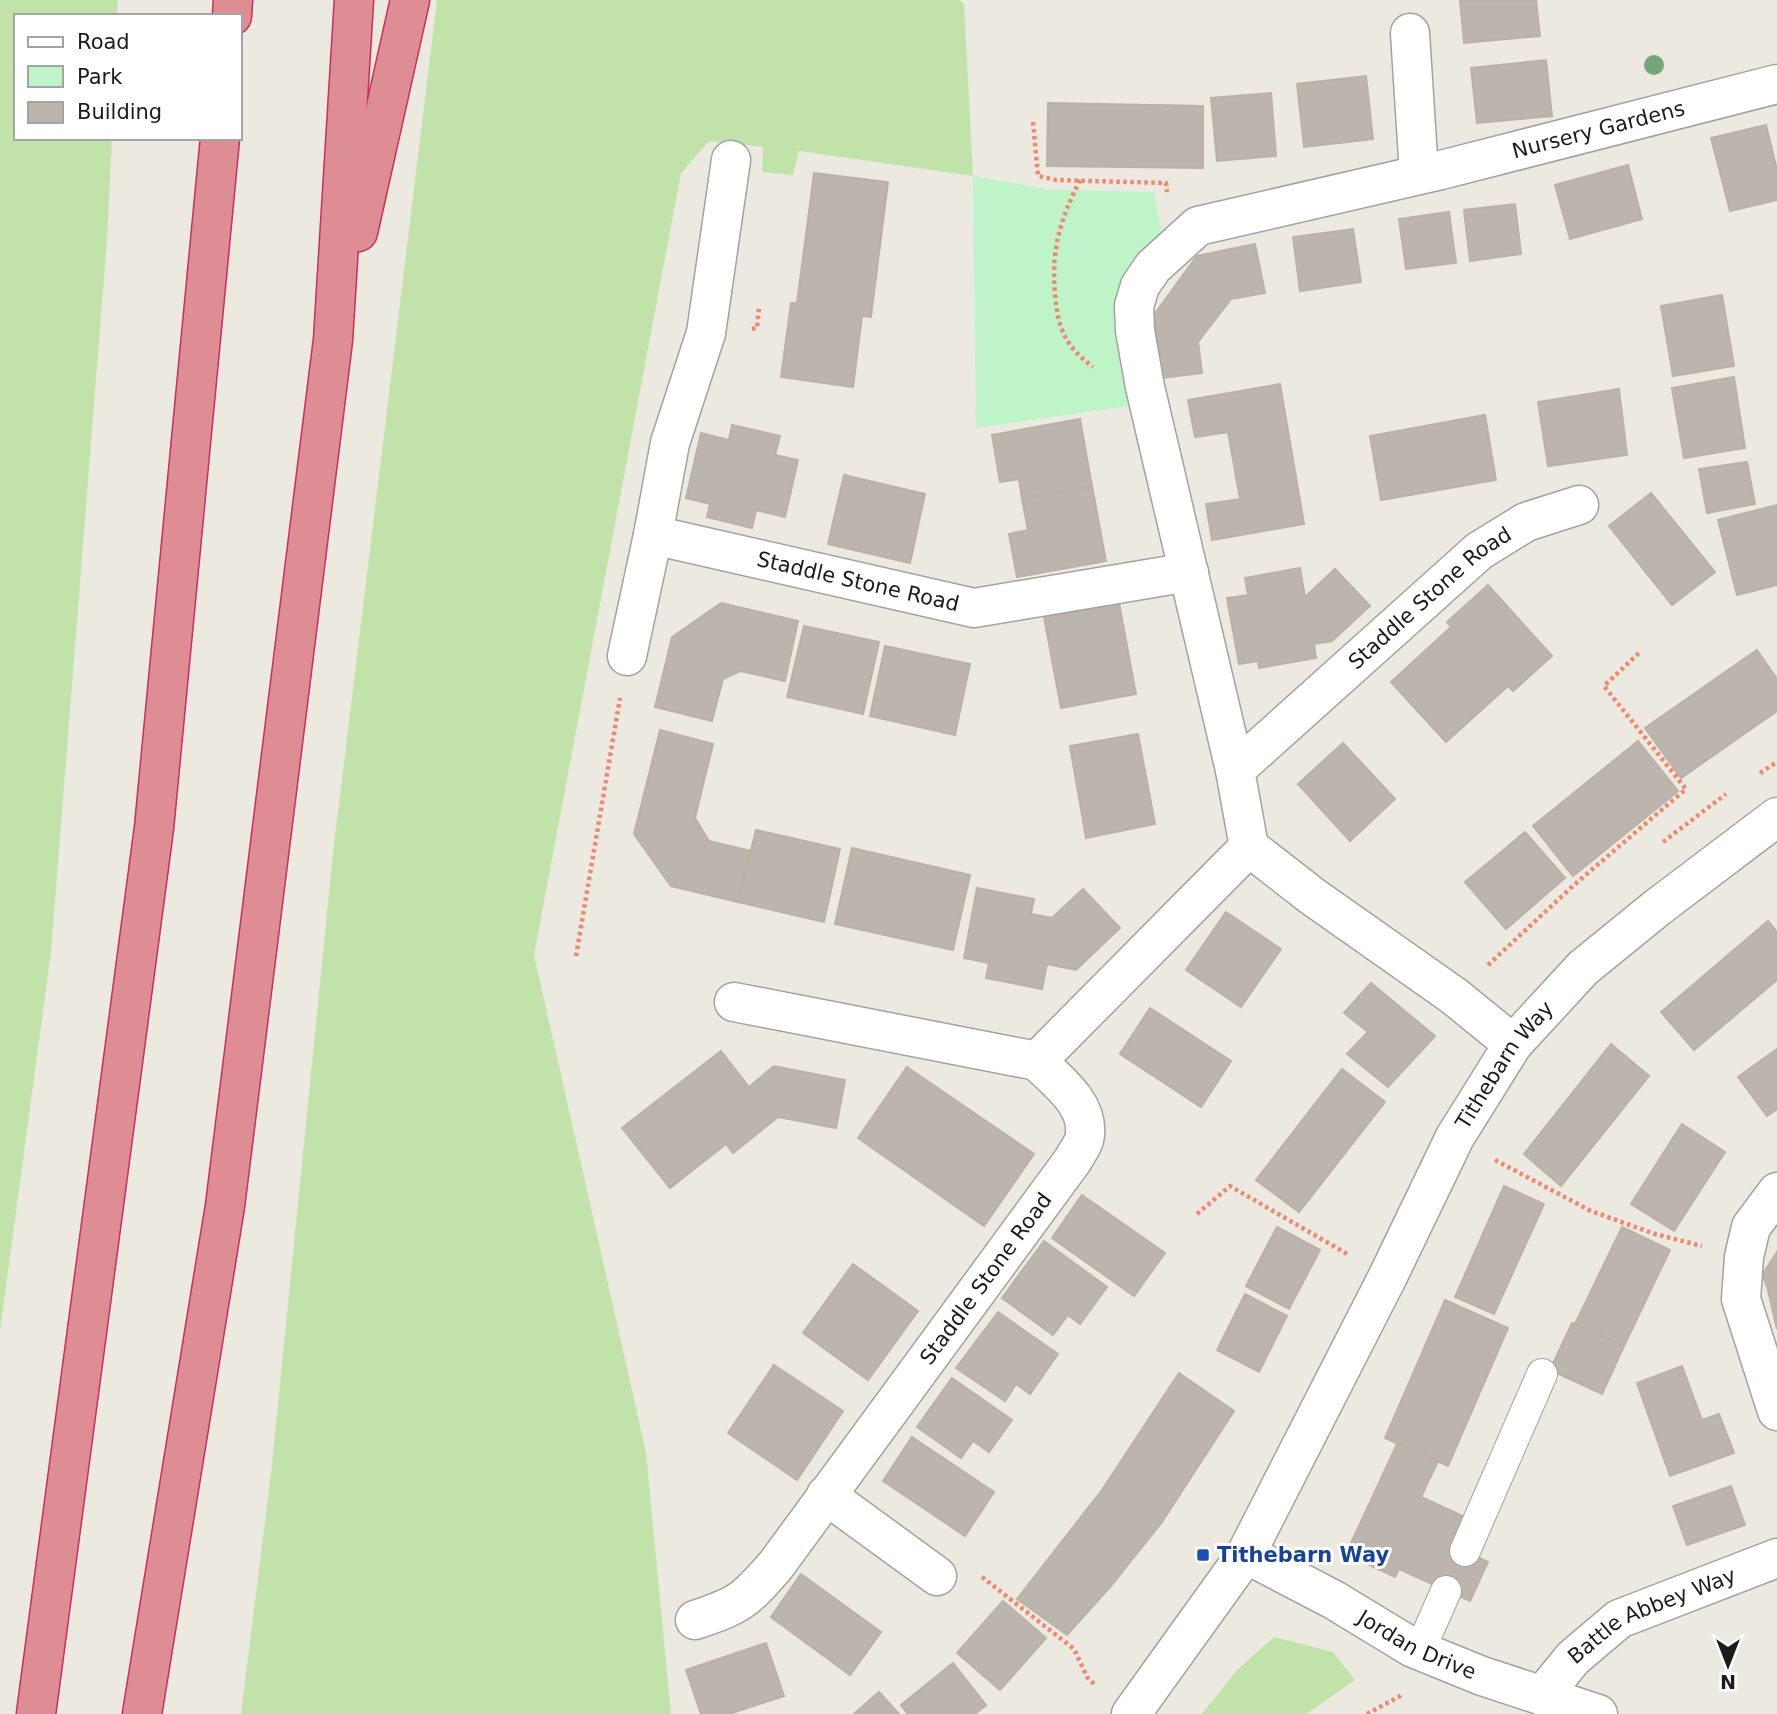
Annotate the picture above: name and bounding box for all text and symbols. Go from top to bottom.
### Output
legend [14,14,242,140]
text: Road [77,30,130,54]
text: Park [77,65,123,89]
street label: Nursery Gardens [1510,96,1687,163]
text: Building [77,100,162,124]
street label: Staddle Stone Road [1344,522,1516,674]
street label: Staddle Stone Road [755,547,961,616]
street label: Tithebarn Way [1450,996,1558,1134]
street label: Staddle Stone Road [915,1188,1057,1369]
place label: Tithebarn Way [1217,1543,1390,1567]
marker: Tithebarn Way [1195,1547,1211,1563]
street label: Battle Abbey Way [1563,1563,1739,1669]
street label: Jordan Drive [1352,1604,1480,1684]
north arrow [1693,1630,1763,1700]
text: N [1720,1671,1736,1693]

